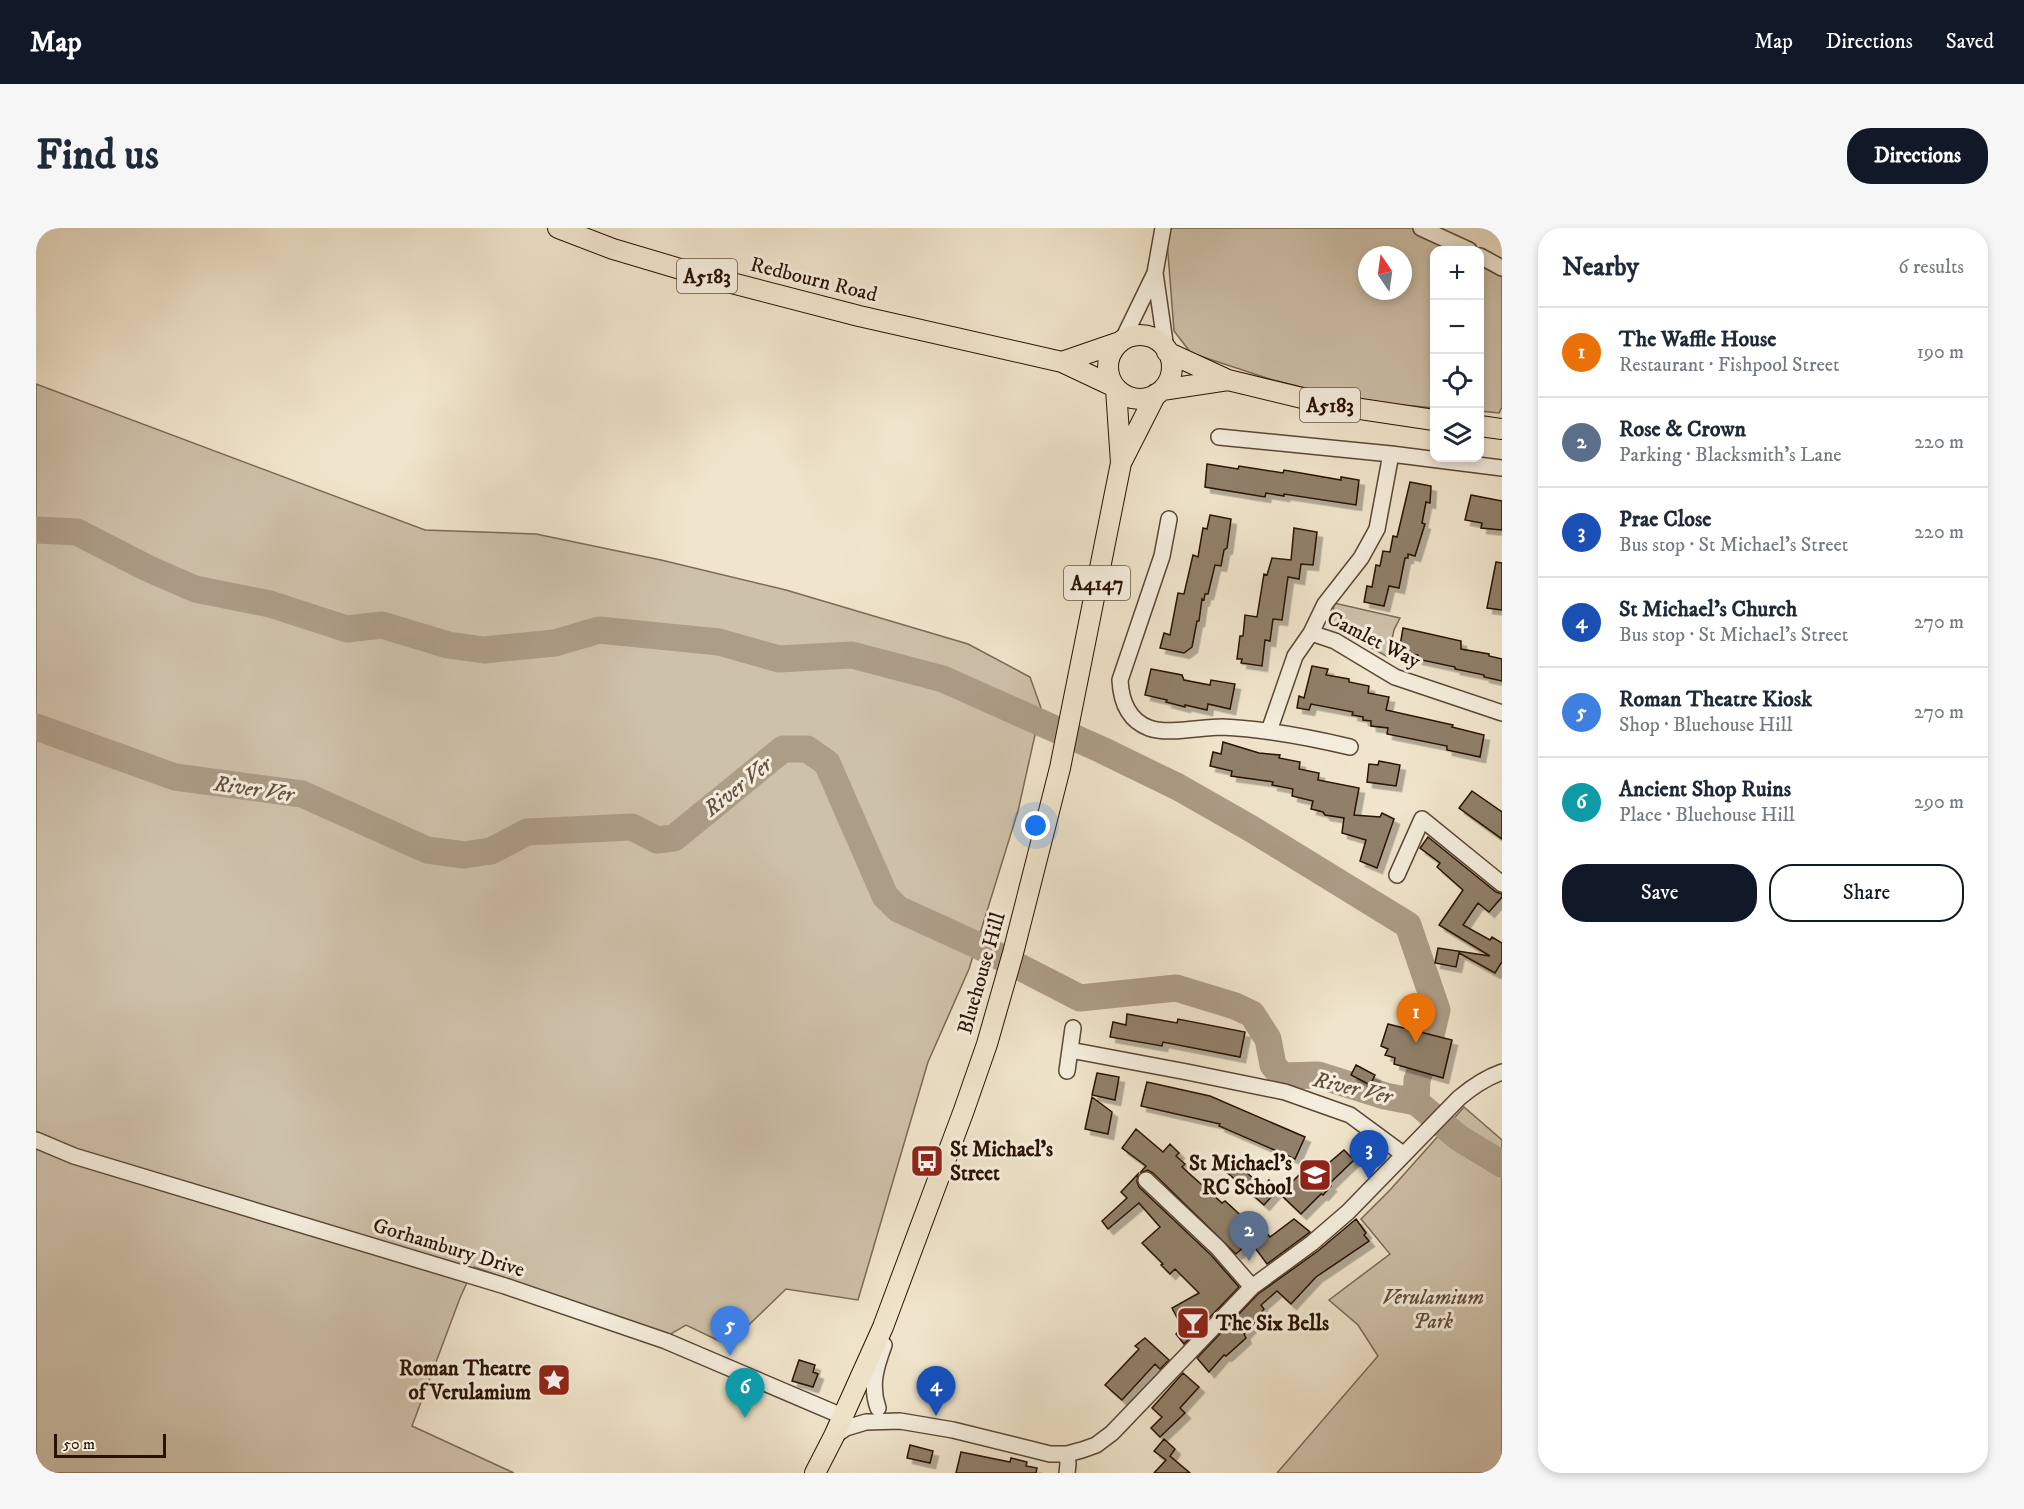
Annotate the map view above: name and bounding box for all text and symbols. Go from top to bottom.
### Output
text: Map [30,25,82,60]
text: Map [1754,29,1793,55]
text: Directions [1826,29,1913,55]
text: Saved [1946,29,1994,55]
button: Directions [1847,128,1988,184]
text: Find us [36,130,159,182]
north arrow [1358,246,1412,300]
map controls [1430,246,1484,462]
button: + [1430,246,1484,300]
text: Nearby [1562,251,1639,284]
street label: Redbourn Road [748,252,880,308]
text: 6 results [1898,255,1964,280]
road number: A5183 [677,259,737,293]
button: − [1430,300,1484,354]
text: The Waffle House [1619,326,1776,353]
text: 1 [1578,340,1585,365]
text: 190 m [1917,340,1964,365]
text: Restaurant · Fishpool Street [1619,353,1839,378]
button: locate [1430,354,1484,408]
road number: A5183 [1300,388,1360,422]
button: layers [1430,408,1484,462]
text: Rose & Crown [1619,416,1746,443]
text: 2 [1577,430,1586,455]
text: 220 m [1914,430,1964,455]
text: Parking · Blacksmith's Lane [1619,443,1842,468]
text: Prae Close [1619,506,1711,533]
text: 3 [1578,520,1585,545]
text: 220 m [1914,520,1964,545]
text: Bus stop · St Michael's Street [1619,533,1848,558]
road number: A4147 [1064,566,1130,600]
text: St Michael's Church [1619,596,1797,623]
street label: Camlet Way [1322,605,1426,675]
text: 4 [1576,610,1587,635]
text: 270 m [1914,610,1964,635]
text: Bus stop · St Michael's Street [1619,623,1848,648]
text: Roman Theatre Kiosk [1619,686,1812,713]
text: 5 [1577,700,1586,725]
text: 270 m [1914,700,1964,725]
text: Shop · Bluehouse Hill [1619,713,1793,738]
water label: River Ver [698,750,779,823]
water label: River Ver [211,770,297,809]
text: Ancient Shop Ruins [1619,776,1791,803]
text: 6 [1576,790,1587,815]
text: 290 m [1914,790,1964,815]
text: Place · Bluehouse Hill [1619,803,1795,828]
your location [1021,811,1050,840]
button: Save [1562,864,1757,922]
button: Share [1769,864,1964,922]
street label: Bluehouse Hill [952,909,1012,1037]
pin: 1 [1396,994,1436,1043]
water label: River Ver [1310,1066,1397,1111]
pin: 3 [1350,1130,1388,1180]
place label: St Michael's Street [950,1137,1053,1187]
bus stop icon: St Michael's Street [909,1143,945,1179]
place label: St Michael's RC School [1189,1151,1293,1201]
school or university icon: St Michael's RC School [1297,1157,1333,1193]
pin: 2 [1230,1212,1268,1261]
street label: Gorhambury Drive [370,1213,528,1283]
park label: Verulamium Park [1382,1285,1484,1335]
bar icon: The Six Bells [1175,1305,1211,1341]
pin: 5 [710,1306,750,1356]
place label: The Six Bells [1215,1311,1329,1337]
place label: Roman Theatre of Verulamium [399,1356,531,1406]
place icon: Roman Theatre of Verulamium [536,1362,572,1398]
pin: 4 [916,1366,956,1416]
pin: 6 [726,1368,764,1418]
scale bar [54,1431,166,1458]
text: 50 m [63,1434,95,1454]

